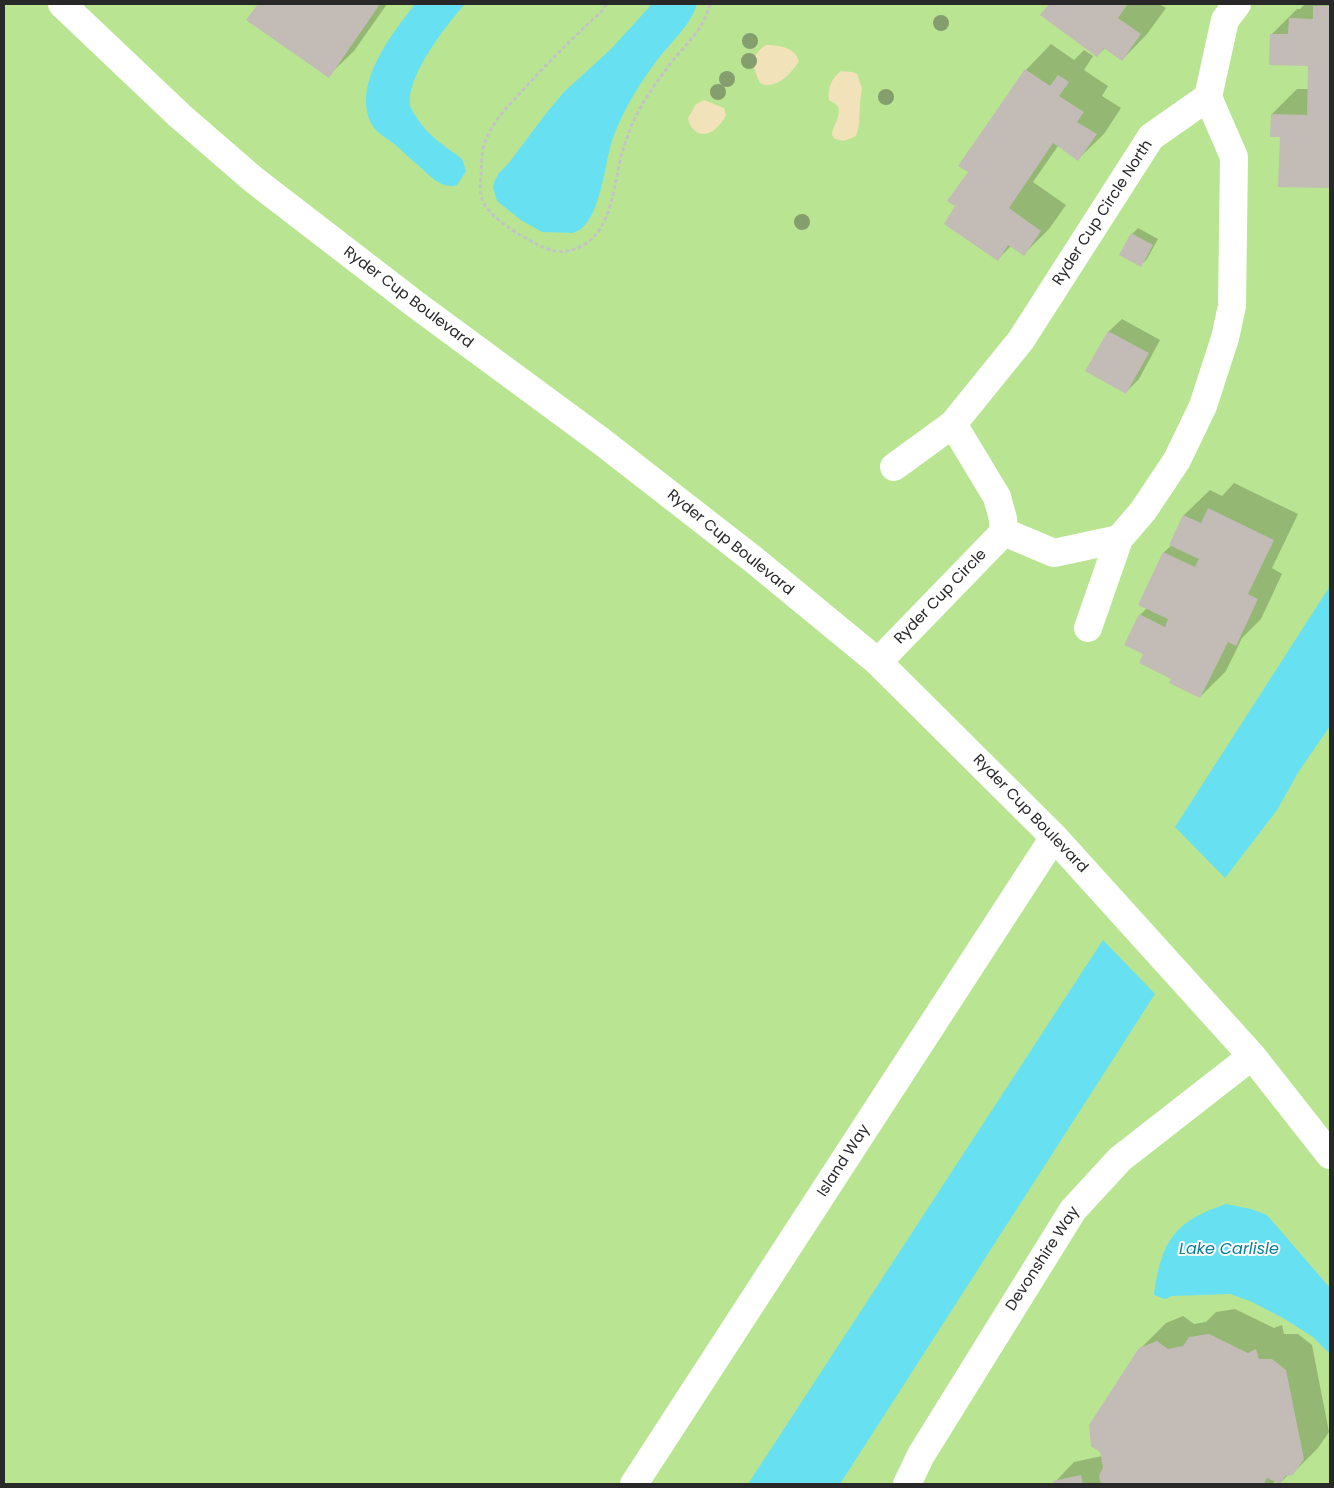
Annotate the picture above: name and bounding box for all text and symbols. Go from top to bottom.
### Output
street label: Ryder Cup Circle North [1049,137,1157,289]
street label: Ryder Cup Boulevard [340,243,476,353]
street label: Ryder Cup Boulevard [663,486,797,600]
street label: Ryder Cup Circle [891,546,991,648]
street label: Ryder Cup Boulevard [969,751,1091,877]
street label: Island Way [814,1122,874,1200]
street label: Devonshire Way [1003,1203,1083,1315]
water label: Lake Carlisle [1179,1240,1279,1260]

